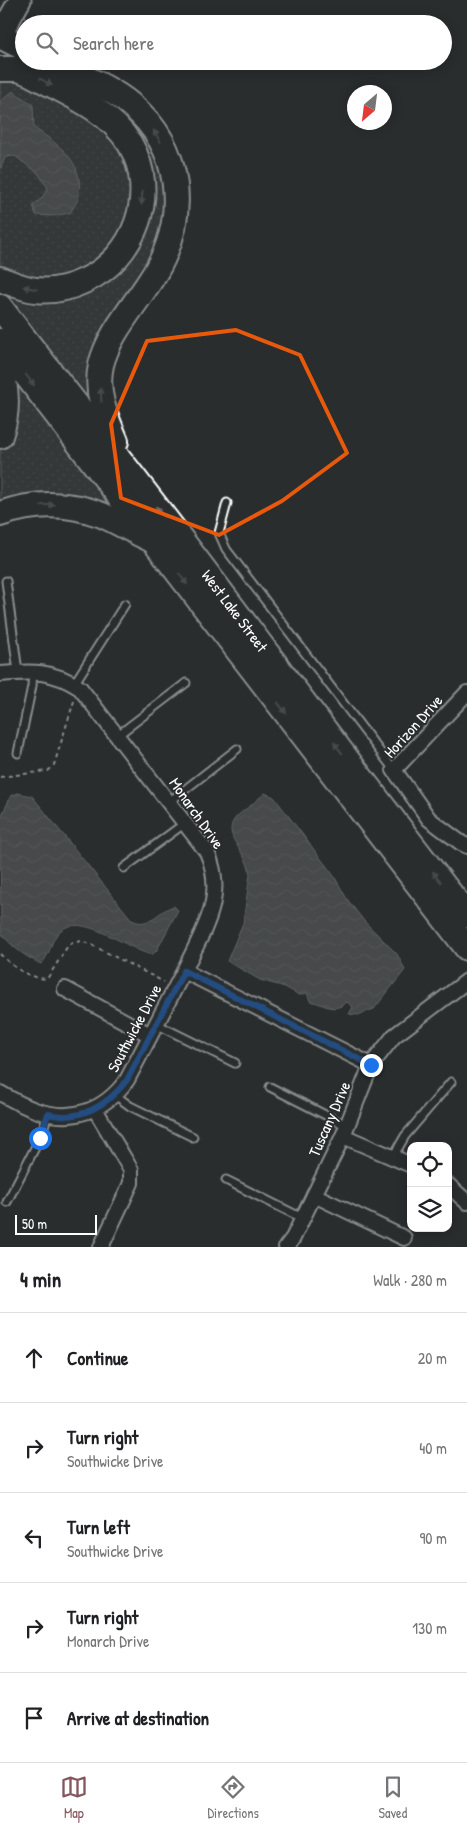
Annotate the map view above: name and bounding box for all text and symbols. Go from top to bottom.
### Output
search box [15,15,452,70]
icon: search [33,29,61,57]
text: Search here [73,30,154,56]
one-way arrow [38,78,53,86]
north arrow [347,85,392,130]
one-way arrow [153,130,162,143]
one-way arrow [138,191,146,207]
one-way arrow [22,284,38,292]
one-way arrow [24,373,35,386]
one-way arrow [96,386,104,402]
one-way arrow [40,501,56,509]
one-way arrow [155,506,166,519]
street label: West Lake Street [197,565,273,657]
one-way arrow [178,572,188,586]
street label: Horizon Drive [379,689,448,762]
one-way arrow [277,701,287,715]
one-way arrow [333,742,344,755]
street label: Monarch Drive [164,773,230,854]
one-way arrow [431,871,442,884]
street label: Southwicke Drive [102,980,167,1076]
route end [360,1054,383,1077]
street label: Tuscany Drive [303,1077,356,1160]
route start [29,1127,52,1150]
map controls [407,1142,452,1232]
button: locate [407,1142,452,1187]
button: layers [407,1187,452,1232]
scale bar [15,1212,98,1235]
text: 50 m [22,1214,47,1233]
text: 4 min [20,1265,61,1294]
text: Walk · 280 m [373,1269,447,1291]
icon: ahead [20,1344,48,1372]
text: Continue [67,1345,128,1371]
text: 20 m [418,1347,447,1369]
text: Turn right [67,1424,138,1450]
icon: right [20,1434,48,1462]
text: 40 m [419,1437,447,1459]
text: Southwicke Drive [67,1450,163,1472]
text: Turn left [67,1514,130,1540]
icon: left [20,1524,48,1552]
text: 90 m [419,1527,447,1549]
text: Southwicke Drive [67,1540,163,1562]
text: Turn right [67,1604,138,1630]
icon: right [20,1614,48,1642]
text: 130 m [412,1617,447,1639]
text: Monarch Drive [67,1630,149,1652]
icon: arrive [20,1704,48,1732]
text: Arrive at destination [67,1705,209,1731]
tab: Map [60,1773,88,1822]
tab: Directions [207,1773,259,1822]
tab: Saved [379,1773,407,1822]

